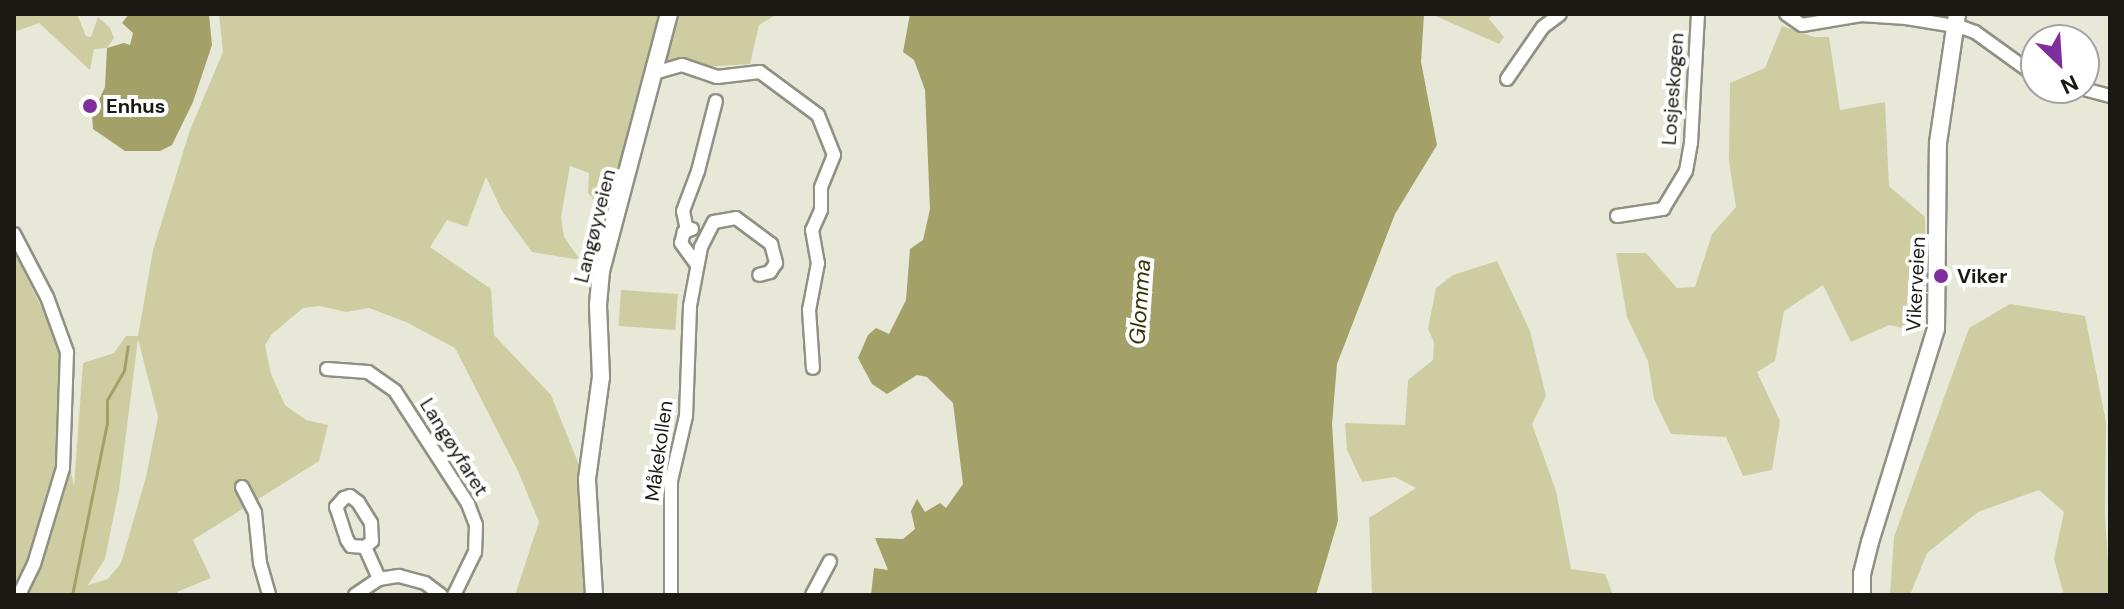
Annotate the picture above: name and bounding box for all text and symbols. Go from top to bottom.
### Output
north arrow [2020,24,2100,104]
street label: Losjeskogen [1657,32,1689,146]
text: N [2056,68,2083,101]
place label: Enhus [106,94,165,118]
marker: Enhus [81,97,99,115]
street label: Langøyveien [569,167,621,285]
street label: Vikerveien [1902,236,1930,332]
water label: Glomma [1124,258,1156,346]
place label: Viker [1957,264,2008,288]
marker: Viker [1932,267,1950,285]
street label: Langøyfaret [415,394,493,500]
street label: Måkekollen [640,399,678,503]

